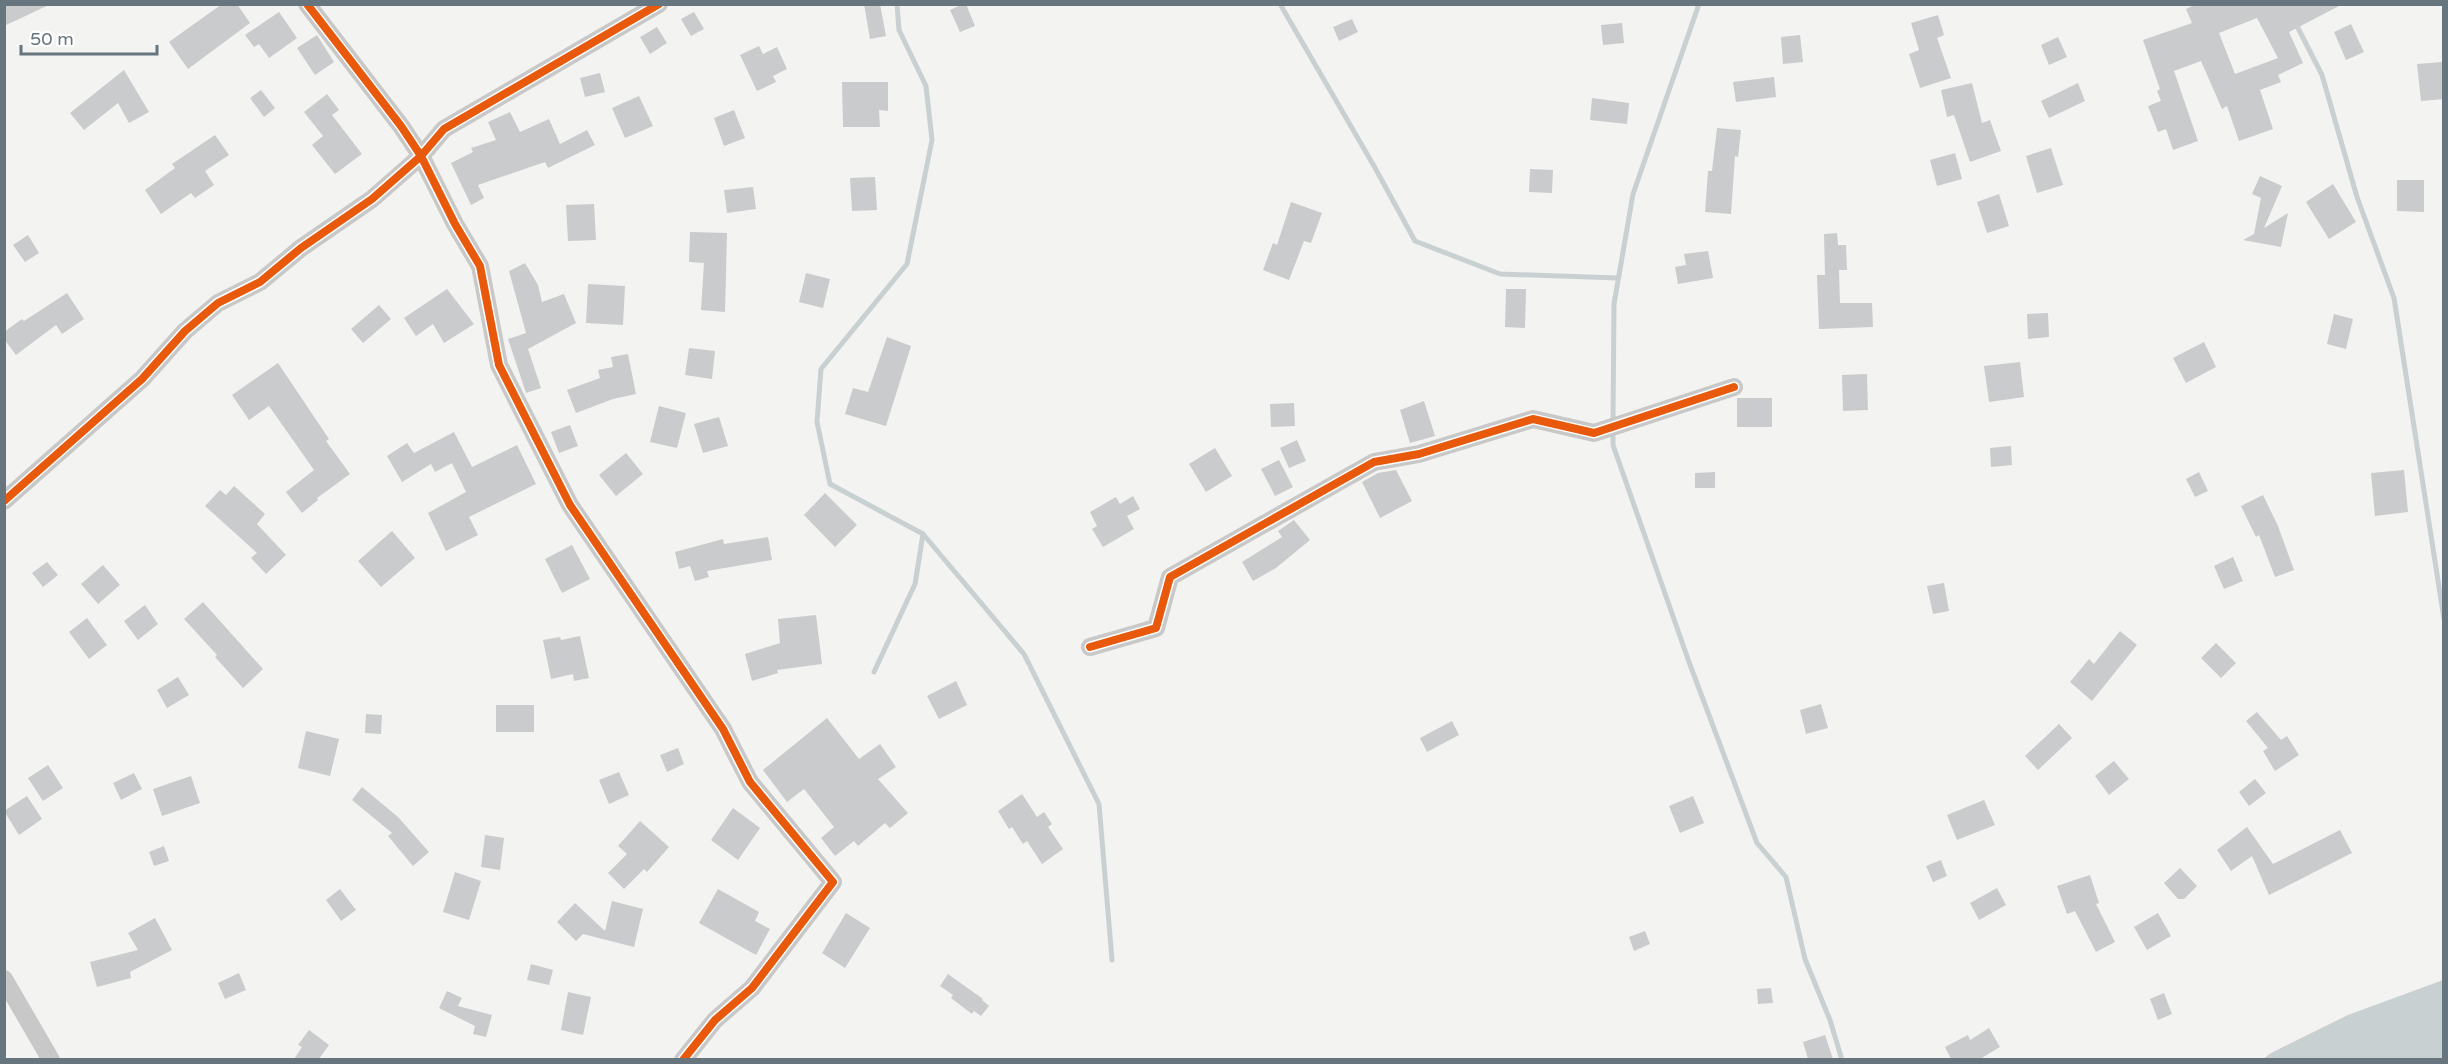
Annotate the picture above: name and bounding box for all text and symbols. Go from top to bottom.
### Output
scale bar [21,18,158,56]
text: 50 m [30,28,74,50]

